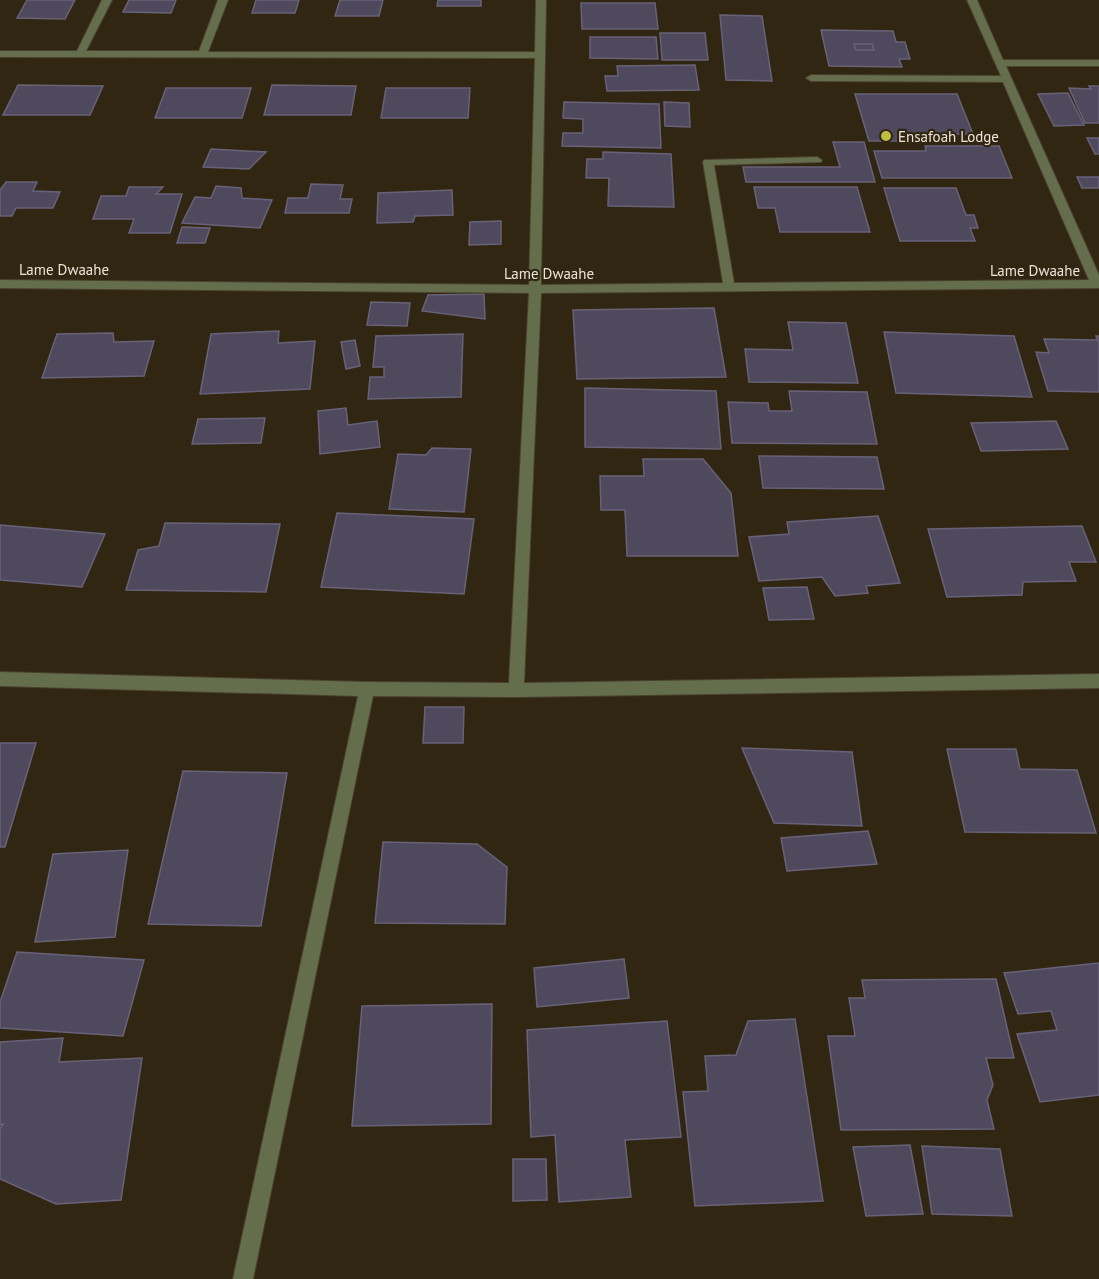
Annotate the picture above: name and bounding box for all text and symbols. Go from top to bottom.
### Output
place label: Ensafoah Lodge [898,127,999,146]
marker: Ensafoah Lodge [879,129,893,143]
street label: Lame Dwaahe [19,260,109,279]
street label: Lame Dwaahe [990,261,1080,280]
street label: Lame Dwaahe [504,264,594,283]

